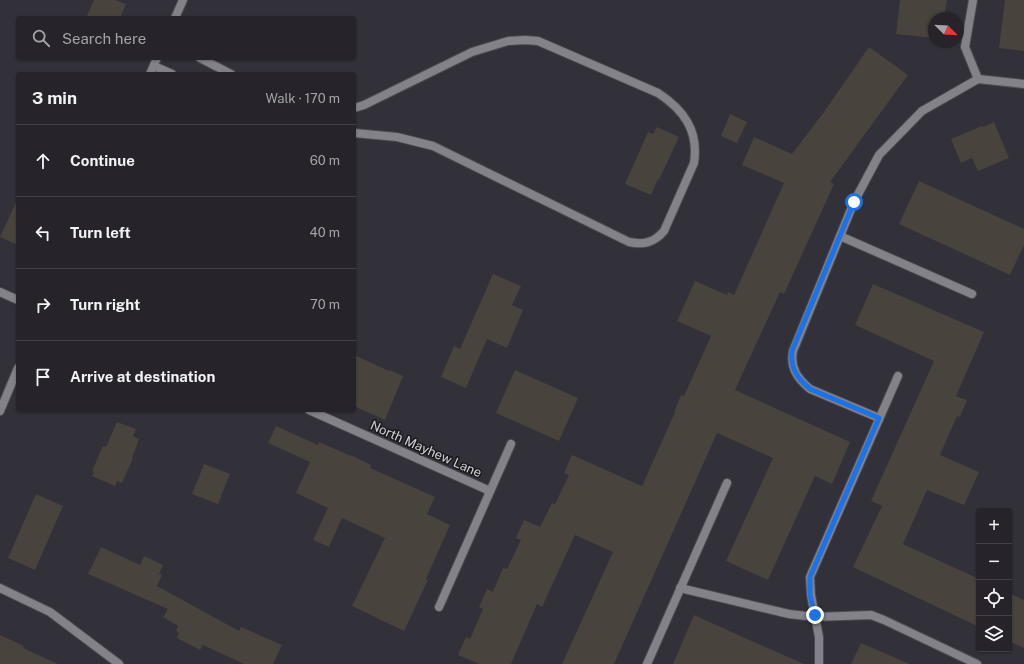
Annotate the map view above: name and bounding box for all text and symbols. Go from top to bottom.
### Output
north arrow [928,12,964,48]
search box [16,16,356,60]
icon: search [30,27,52,49]
text: Search here [62,30,146,47]
text: 3 min [32,88,77,108]
text: Walk · 170 m [265,91,340,106]
icon: ahead [32,150,54,172]
text: Continue [70,152,135,169]
text: 60 m [310,153,340,168]
route start [845,193,863,211]
icon: left [32,222,54,244]
text: Turn left [70,224,131,241]
text: 40 m [309,225,340,240]
icon: right [32,294,54,316]
text: Turn right [70,296,140,313]
text: 70 m [310,297,340,312]
icon: arrive [32,366,54,388]
text: Arrive at destination [70,368,215,385]
street label: North Mayhew Lane [368,418,484,480]
map controls [976,508,1012,652]
button: + [976,508,1012,544]
button: − [976,544,1012,580]
button: locate [976,580,1012,616]
route end [806,606,824,624]
button: layers [976,616,1012,652]

